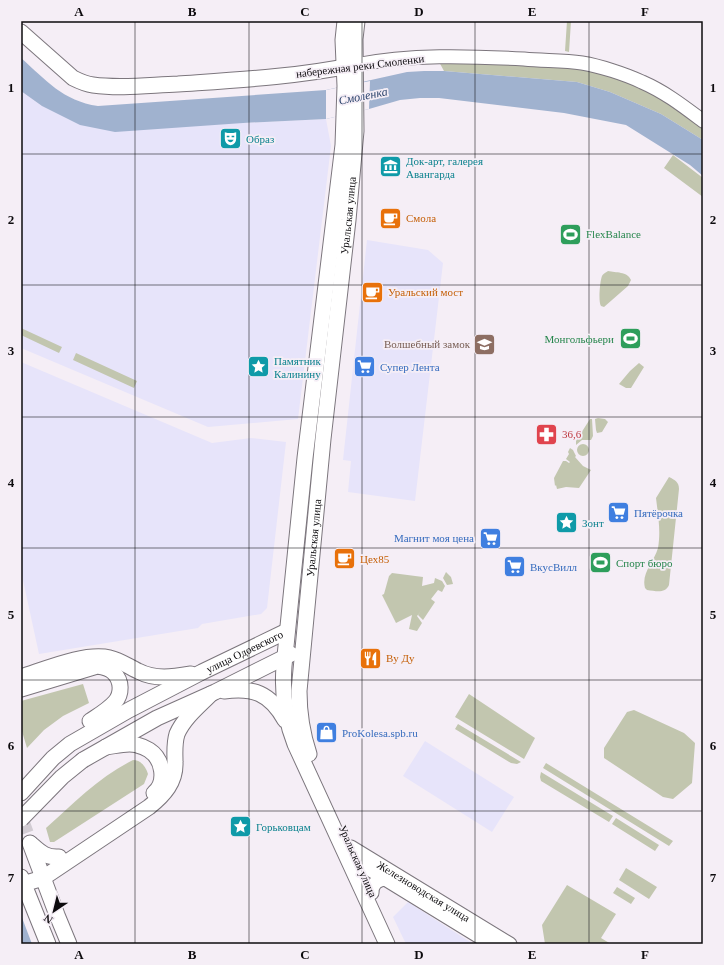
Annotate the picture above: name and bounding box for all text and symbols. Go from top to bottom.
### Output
text: A [74,4,84,19]
text: B [188,4,197,19]
text: C [300,4,310,19]
text: D [414,4,424,19]
text: E [528,4,536,19]
text: F [641,4,649,19]
street label: набережная реки Смоленки [295,52,425,80]
text: 1 [8,80,14,95]
text: 1 [710,80,716,95]
water label: Смоленка [337,84,389,108]
theatre icon: Образ [218,126,244,152]
place label: Образ [246,133,274,145]
museum icon: Док-арт, галерея Авангарда [378,154,404,180]
place label: Док-арт, галерея Авангарда [406,155,483,180]
street label: Уральская улица [338,176,358,255]
cafe icon: Смола [378,205,404,231]
text: 2 [8,212,14,227]
place label: Смола [406,212,436,224]
text: 2 [710,212,716,227]
sports icon: FlexBalance [558,221,584,247]
place label: FlexBalance [586,228,641,240]
cafe icon: Уральский мост [360,279,386,305]
place label: Уральский мост [388,286,463,298]
sports icon: Монгольфьери [617,326,643,352]
school or university icon: Волшебный замок [472,331,498,357]
place label: Монгольфьери [545,333,614,345]
place label: Волшебный замок [384,338,471,350]
text: 3 [8,343,15,358]
text: 3 [710,343,717,358]
place icon: Памятник Калинину [246,354,272,380]
supermarket icon: Супер Лента [352,354,378,380]
place label: Памятник Калинину [274,355,321,380]
place label: Супер Лента [380,361,440,373]
pharmacy icon: 36,6 [534,421,560,447]
place label: 36,6 [562,428,582,440]
text: 4 [8,475,15,490]
text: 4 [710,475,717,490]
street label: Уральская улица [304,498,323,577]
supermarket icon: Пятёрочка [605,500,631,526]
place label: Пятёрочка [634,507,683,519]
place icon: Зонт [553,510,579,536]
place label: Зонт [582,517,604,529]
supermarket icon: Магнит моя цена [477,525,503,551]
place label: Магнит моя цена [394,532,474,544]
cafe icon: Цех85 [332,546,358,572]
sports icon: Спорт бюро [587,550,613,576]
place label: Цех85 [360,553,390,565]
supermarket icon: ВкусВилл [501,554,527,580]
place label: Спорт бюро [616,557,673,569]
place label: ВкусВилл [530,561,578,573]
text: 5 [8,607,15,622]
text: 5 [710,607,717,622]
street label: улица Одоевского [204,628,285,675]
restaurant icon: Ву Ду [358,645,384,671]
place label: Ву Ду [386,652,415,664]
shop icon: ProKolesa.spb.ru [313,720,339,746]
place label: ProKolesa.spb.ru [342,727,418,739]
text: 6 [8,738,15,753]
text: 6 [710,738,717,753]
place icon: Горьковцам [227,814,253,840]
place label: Горьковцам [256,821,311,833]
street label: Уральская улица [337,823,379,899]
street label: Железноводская улица [375,858,472,924]
text: 7 [8,870,15,885]
text: 7 [710,870,717,885]
north arrow [34,891,74,931]
text: N [42,912,55,926]
text: A [74,947,84,962]
text: B [188,947,197,962]
text: C [300,947,310,962]
text: D [414,947,424,962]
text: E [528,947,536,962]
text: F [641,947,649,962]

